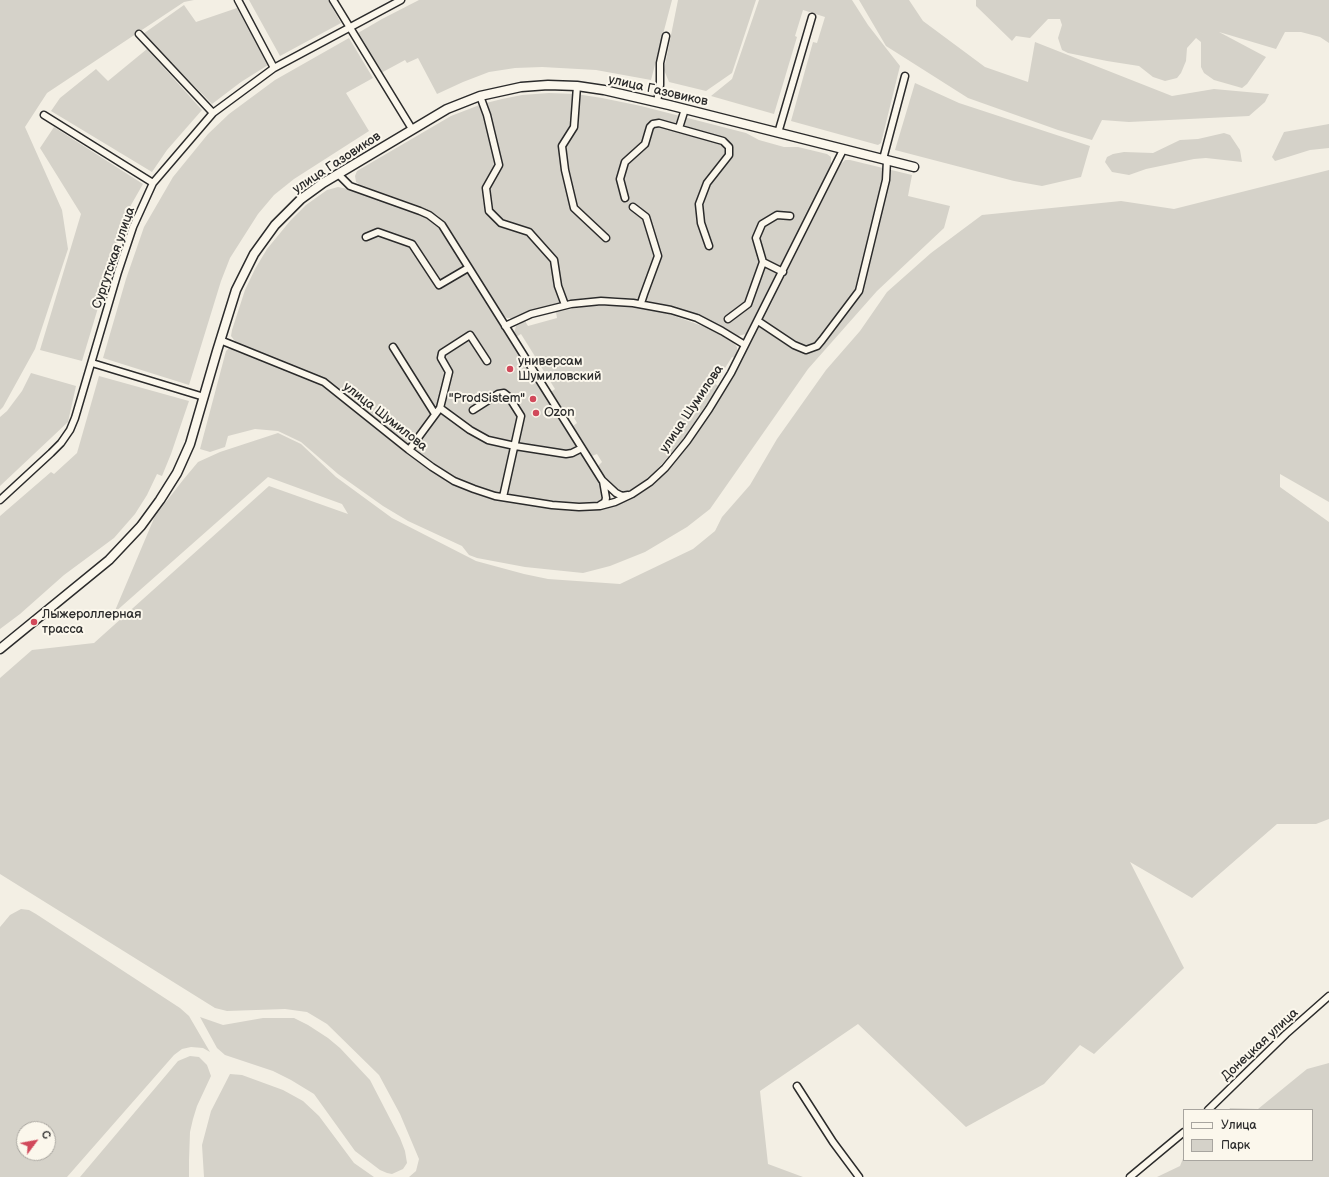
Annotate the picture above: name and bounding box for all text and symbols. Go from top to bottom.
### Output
street label: улица Газовиков [607,72,709,110]
street label: улица Газовиков [290,129,384,197]
street label: Сургутская улица [89,205,139,311]
place label: универсам Шумиловский [518,354,601,385]
street label: улица Шумилова [657,362,727,456]
marker: универсам Шумиловский [505,364,515,374]
street label: улица Шумилова [340,379,430,455]
place label: "ProdSistem" [449,391,525,407]
marker: "ProdSistem" [528,394,538,404]
place label: Ozon [544,405,574,421]
marker: Ozon [531,408,541,418]
place label: Лыжероллерная трасса [42,607,141,638]
marker: Лыжероллерная трасса [29,617,39,627]
street label: Донецкая улица [1218,1005,1302,1085]
legend [1183,1109,1313,1161]
text: Улица [1221,1118,1257,1133]
north arrow [16,1121,56,1161]
text: С [38,1128,53,1142]
text: Парк [1221,1138,1250,1153]

